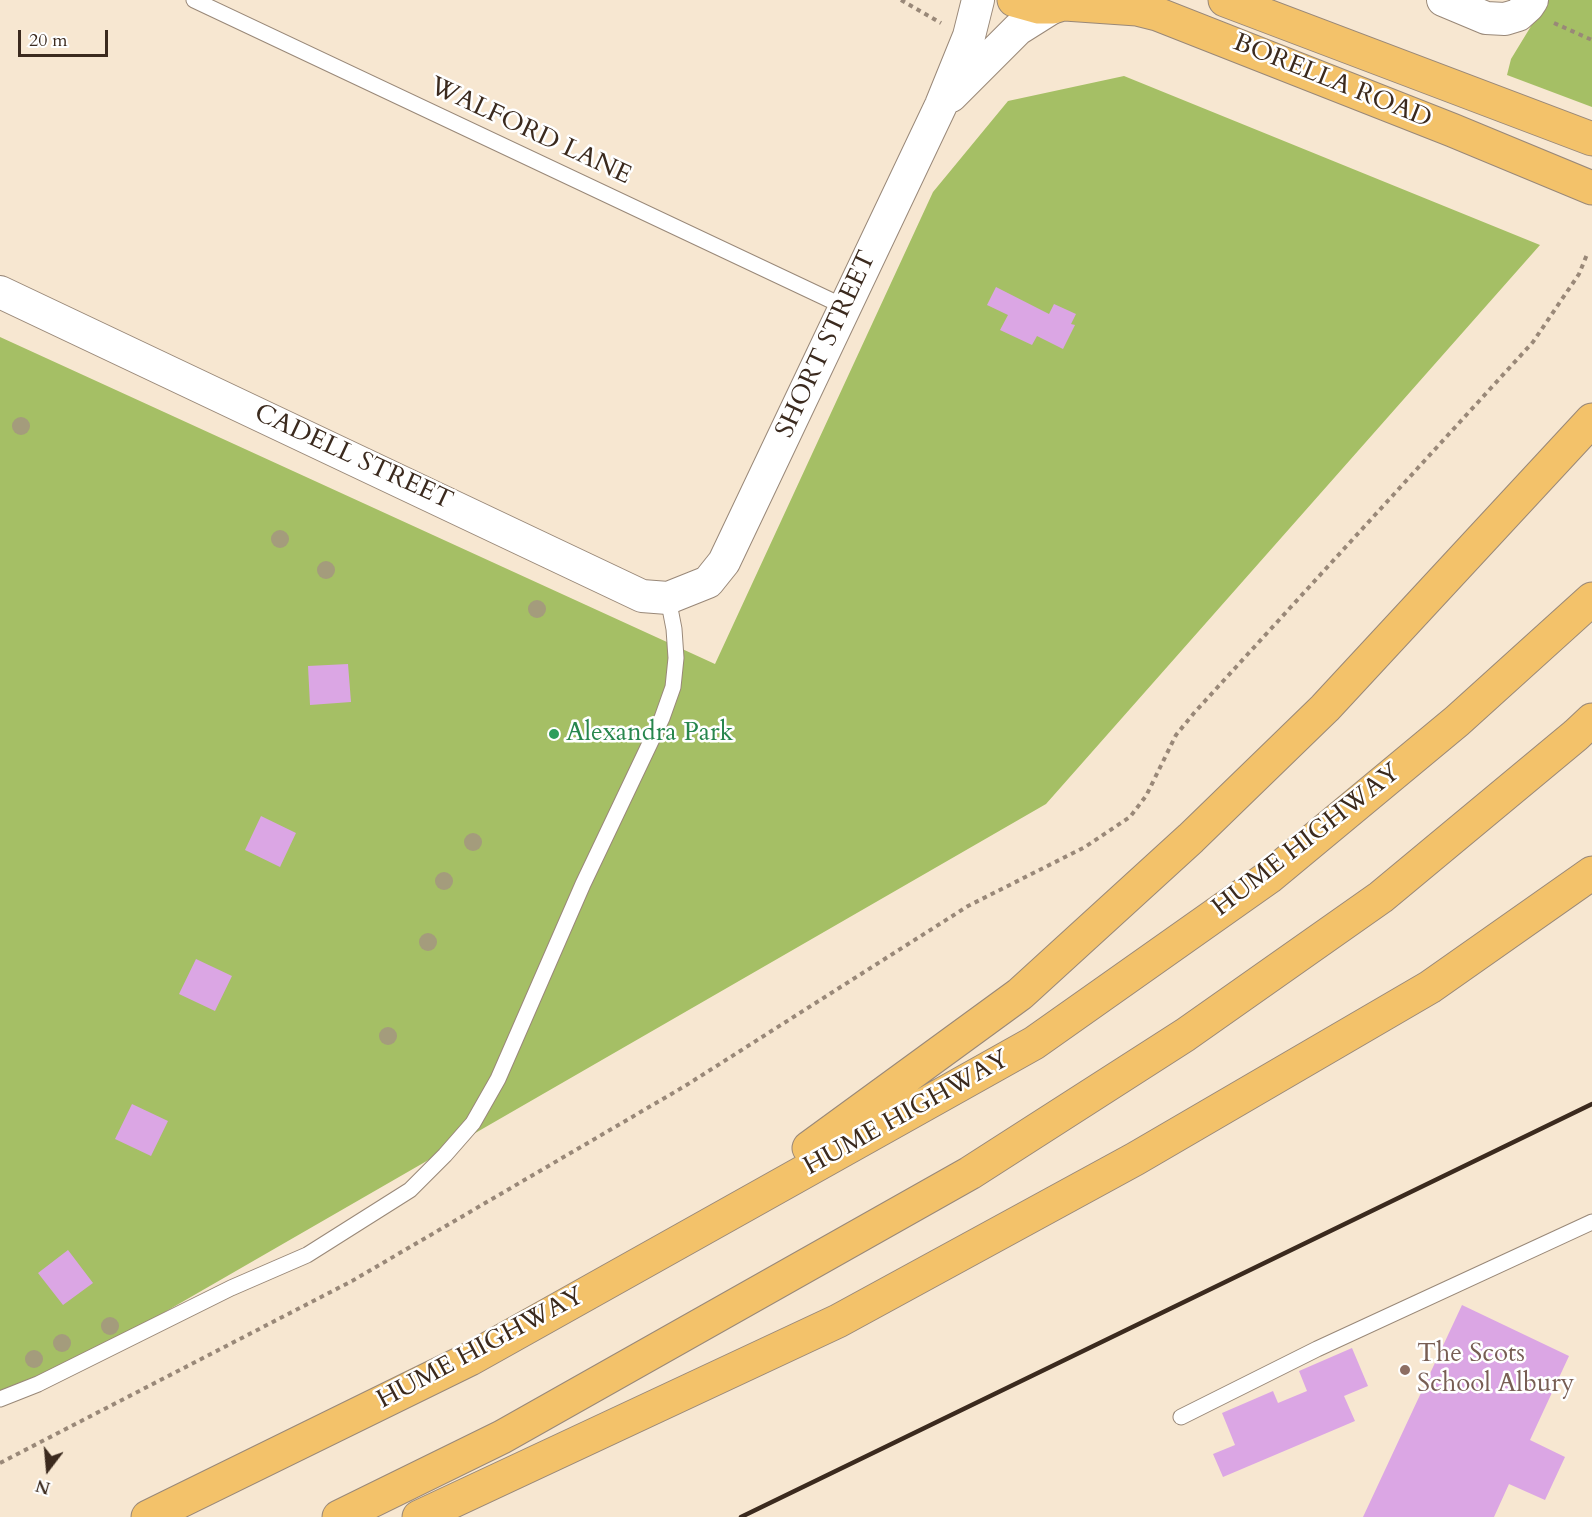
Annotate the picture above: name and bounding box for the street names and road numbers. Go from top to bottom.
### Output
street label: BORELLA ROAD [1228,28,1436,136]
street label: WALFORD LANE [424,72,636,192]
street label: SHORT STREET [770,247,884,443]
street label: CADELL STREET [249,398,457,518]
street label: HUME HIGHWAY [1207,758,1407,924]
street label: HUME HIGHWAY [799,1045,1015,1183]
street label: HUME HIGHWAY [372,1281,590,1417]

